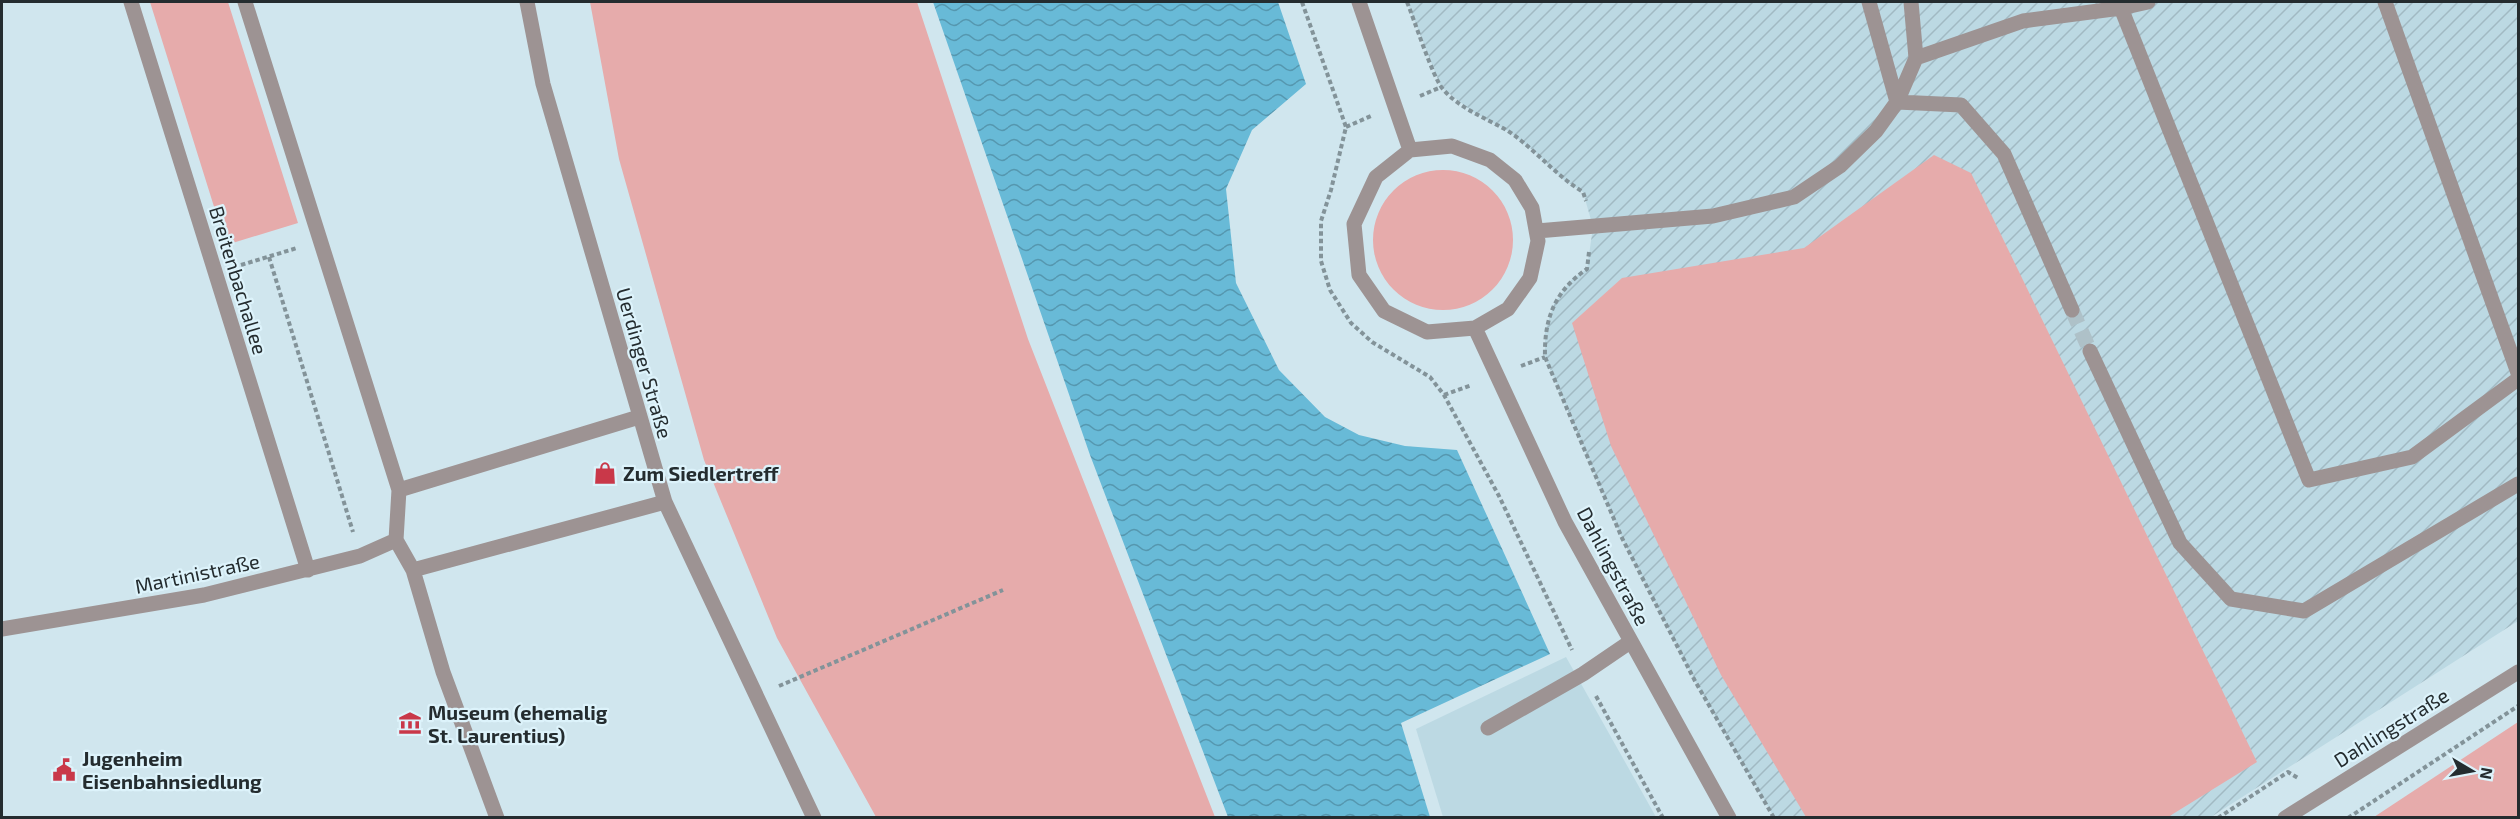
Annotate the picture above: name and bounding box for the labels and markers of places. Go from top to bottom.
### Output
shop icon: Zum Siedlertreff [592,460,618,486]
place label: Zum Siedlertreff [623,461,779,485]
place label: Museum (ehemalig St. Laurentius) [428,700,608,747]
museum icon: Museum (ehemalig St. Laurentius) [397,710,423,736]
place label: Jugenheim Eisenbahnsiedlung [82,746,262,793]
public building icon: Jugenheim Eisenbahnsiedlung [51,757,77,783]

